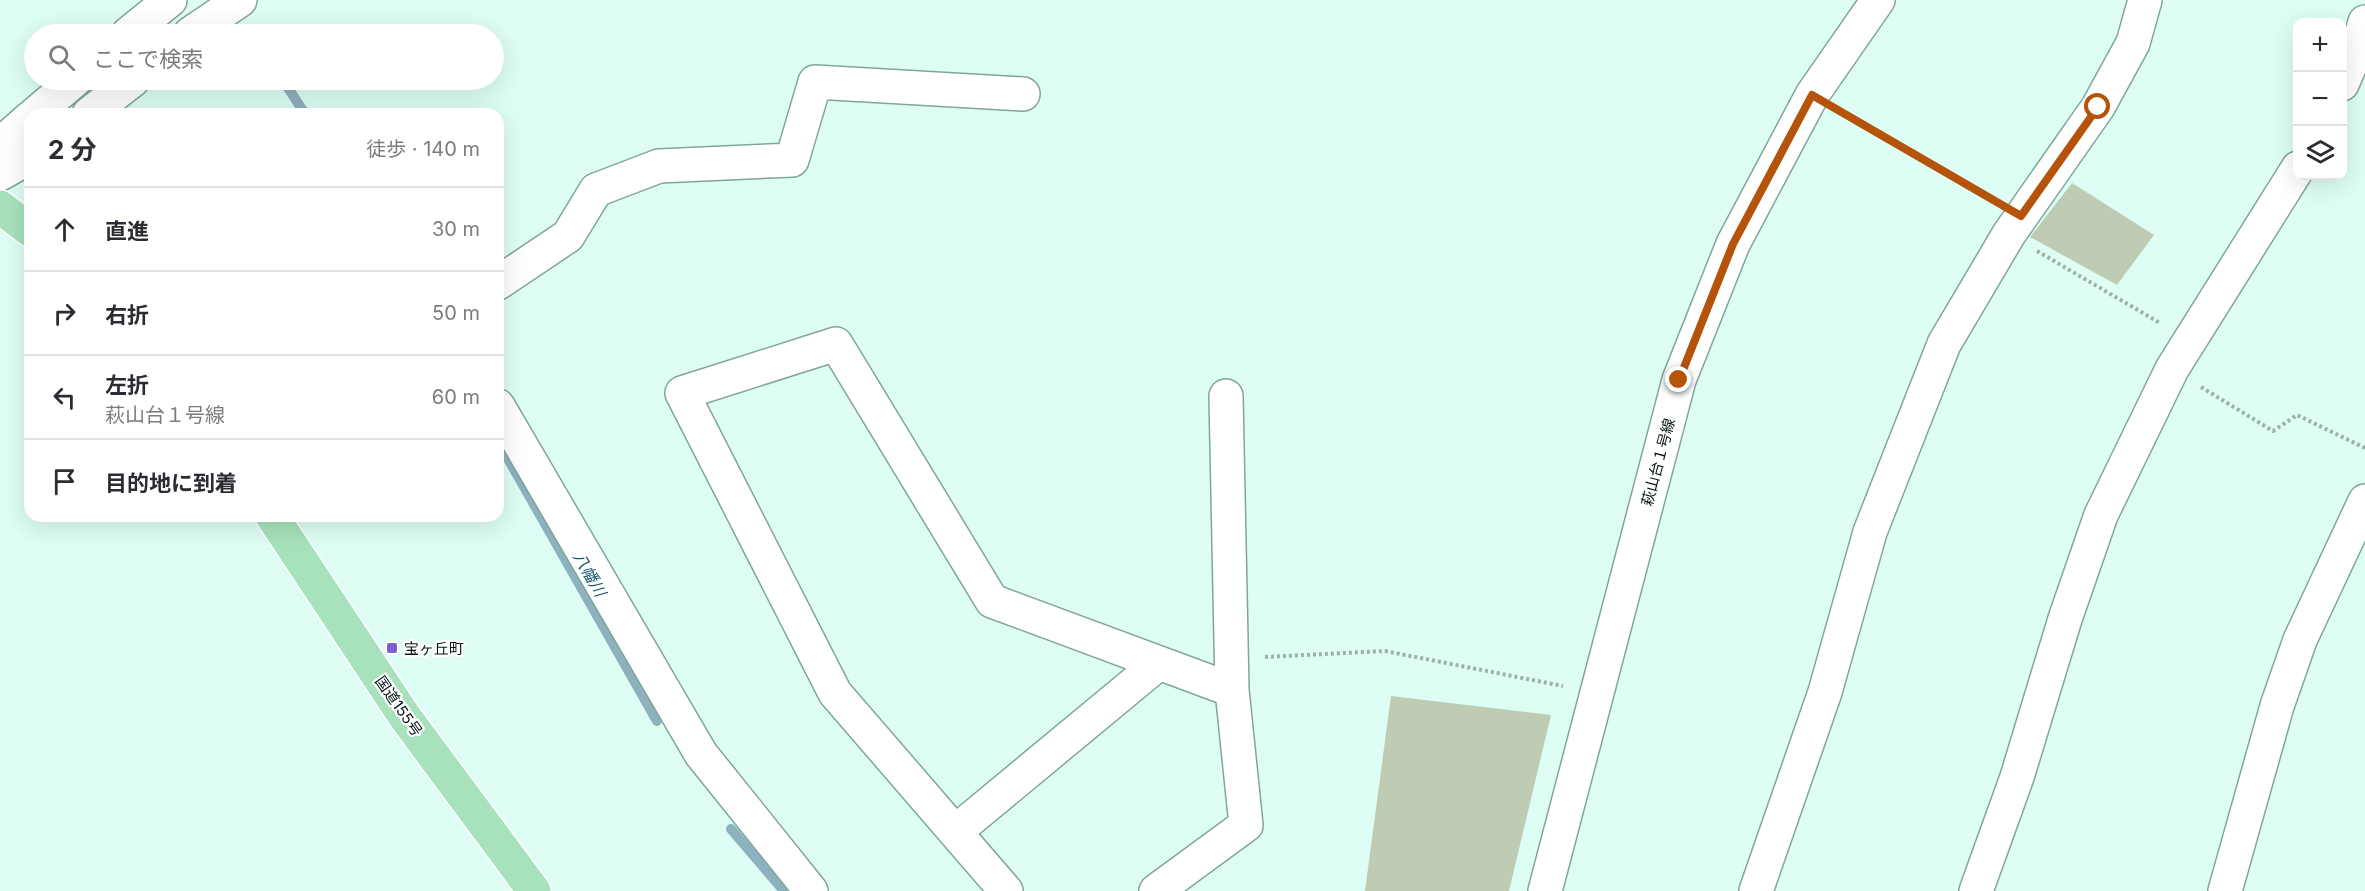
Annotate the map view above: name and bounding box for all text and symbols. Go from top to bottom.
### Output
map controls [2293,18,2347,180]
button: + [2293,18,2347,72]
search box [24,24,504,90]
icon: search [45,41,78,74]
text: ここで検索 [93,46,203,72]
button: − [2293,72,2347,126]
route start [2084,93,2110,119]
button: layers [2293,126,2347,180]
text: 2 分 [48,134,97,165]
text: 徒歩 · 140 m [366,137,480,161]
icon: ahead [48,213,81,246]
text: 30 m [432,217,480,241]
text: 直進 [105,218,149,244]
icon: right [48,297,81,330]
text: 50 m [432,301,480,325]
text: 右折 [105,302,149,328]
route end [1665,366,1691,392]
text: 左折 [105,372,149,398]
icon: left [48,381,81,414]
text: 60 m [432,385,480,409]
text: 萩山台１号線 [105,403,225,427]
street label: 萩山台１号線 [1637,416,1679,508]
icon: arrive [48,465,81,498]
text: 目的地に到着 [105,470,237,496]
water label: 八幡川 [569,548,612,602]
place label: 宝ヶ丘町 [404,639,464,658]
marker: 宝ヶ丘町 [385,641,399,655]
street label: 国道155号 [371,672,427,740]

